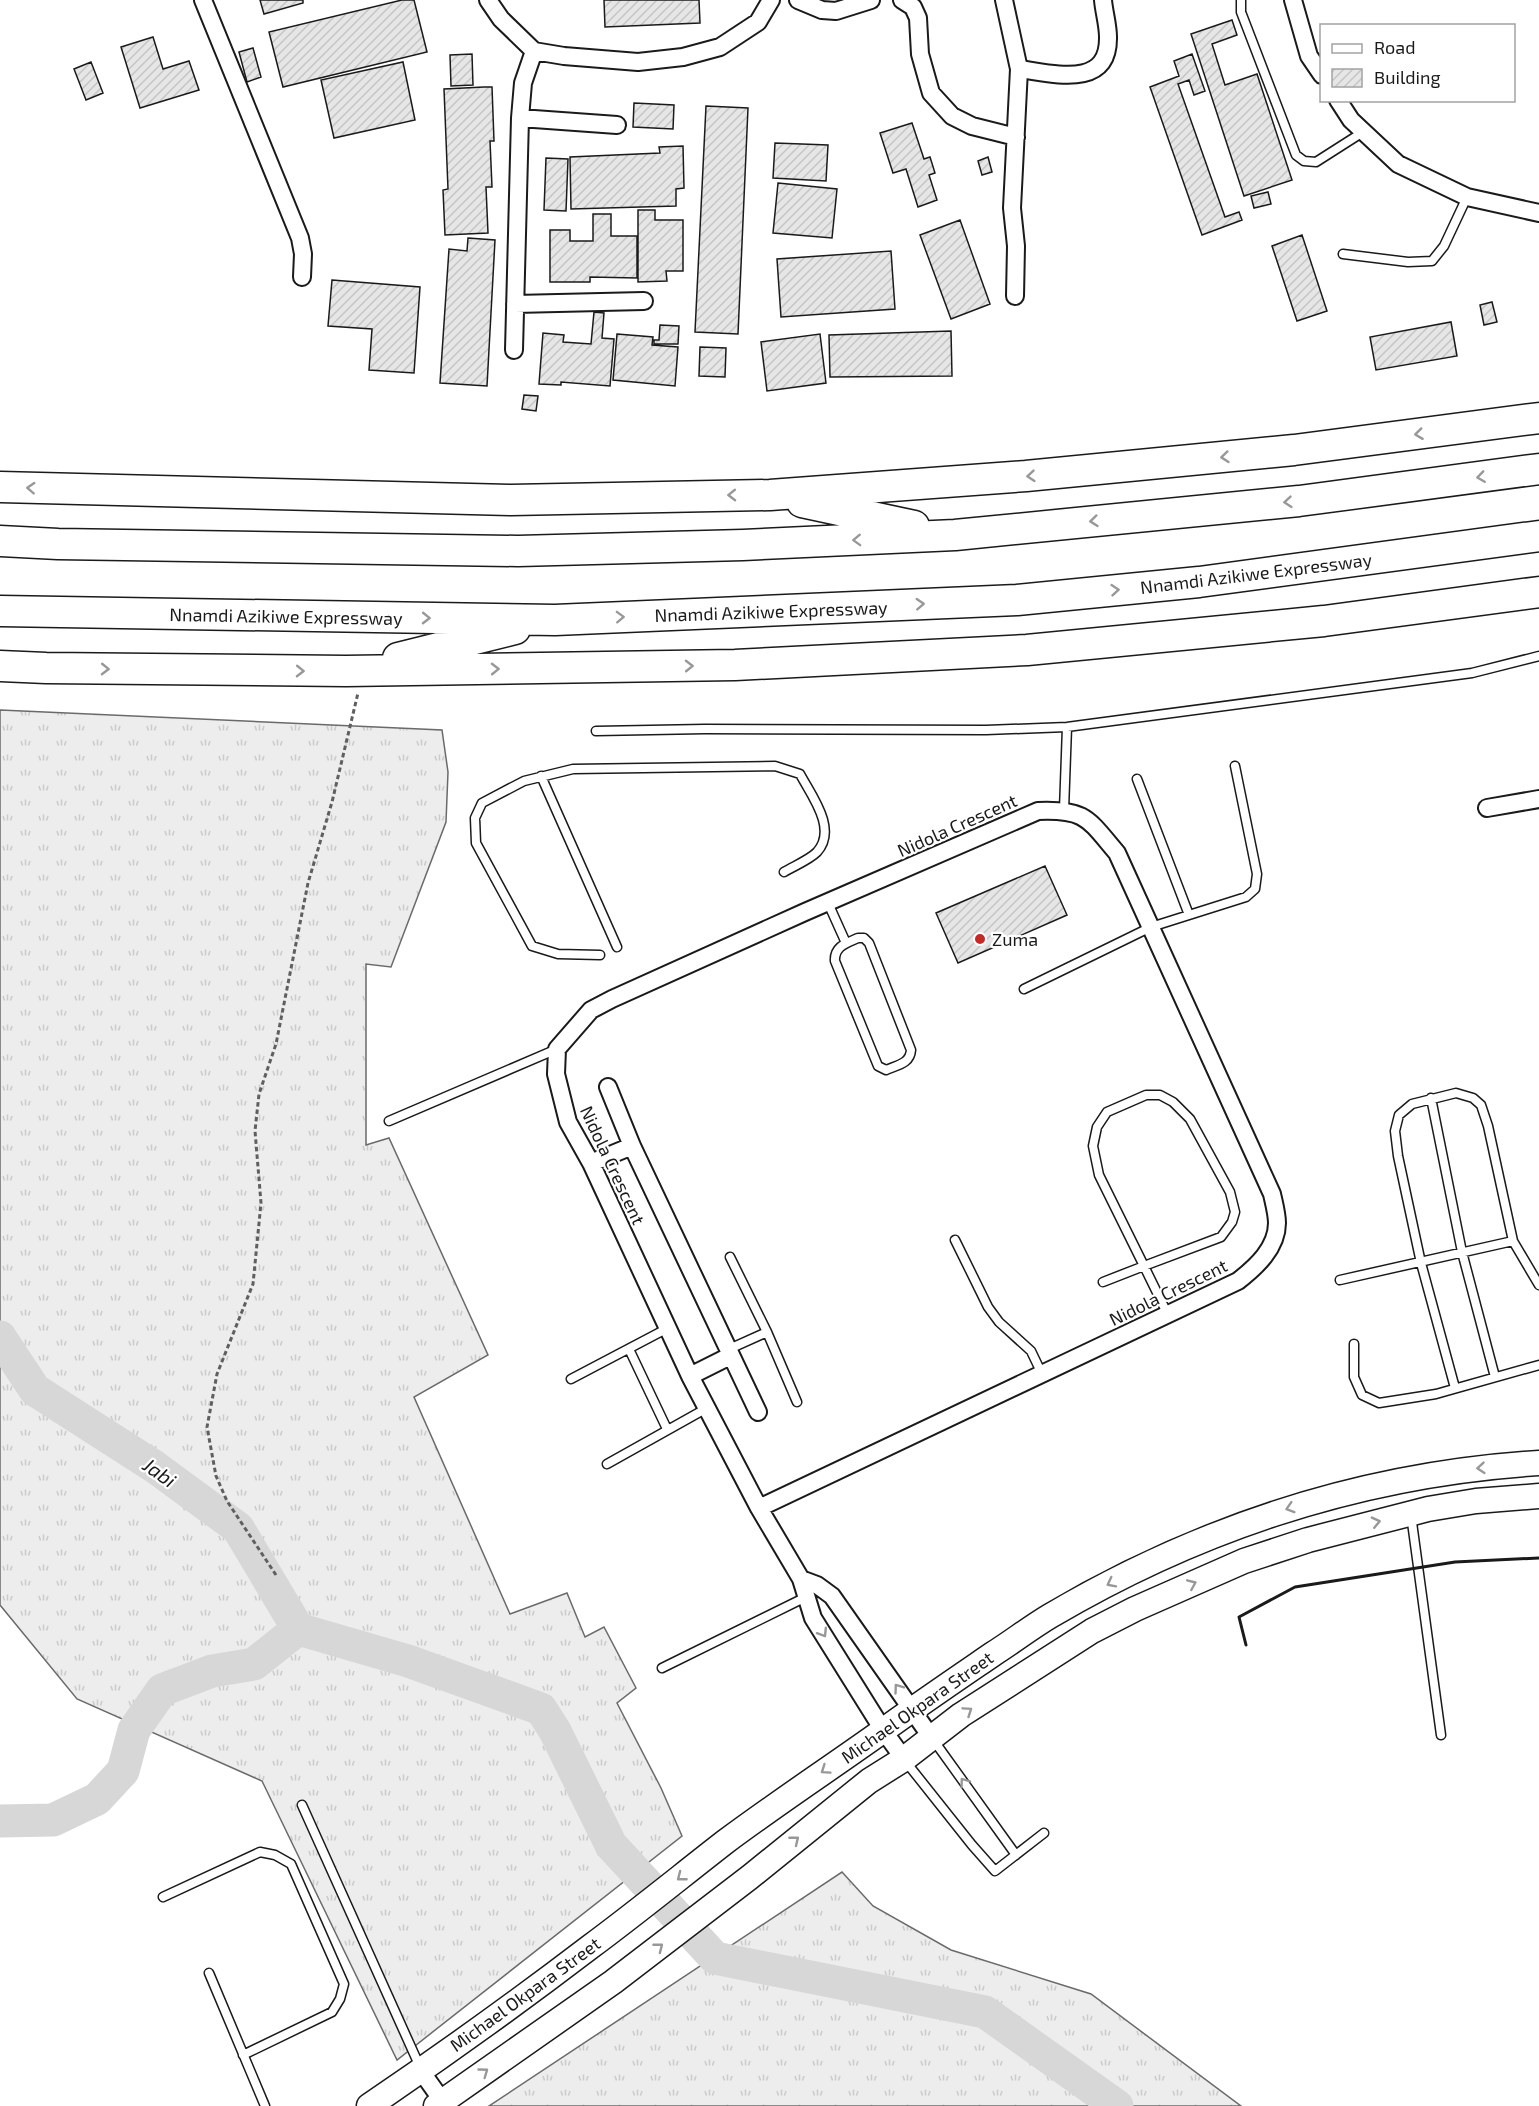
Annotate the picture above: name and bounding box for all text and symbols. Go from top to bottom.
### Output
legend [1320,24,1515,102]
text: Road [1374,36,1415,58]
text: Building [1374,66,1441,88]
one-way arrow [1414,427,1423,440]
one-way arrow [1220,450,1229,463]
one-way arrow [1026,469,1035,482]
one-way arrow [1476,470,1486,483]
one-way arrow [26,482,35,494]
one-way arrow [727,489,736,502]
one-way arrow [1283,495,1292,508]
one-way arrow [1089,514,1098,527]
one-way arrow [853,533,862,546]
street label: Nnamdi Azikiwe Expressway [1139,548,1374,598]
one-way arrow [1110,584,1119,597]
street label: Nnamdi Azikiwe Expressway [654,596,888,626]
one-way arrow [916,598,925,611]
street label: Nnamdi Azikiwe Expressway [169,603,403,629]
one-way arrow [616,611,625,623]
one-way arrow [421,612,430,624]
one-way arrow [685,660,694,672]
one-way arrow [100,663,109,675]
one-way arrow [490,663,499,675]
one-way arrow [295,665,304,677]
street label: Nidola Crescent [894,789,1020,861]
place label: Zuma [992,928,1038,950]
marker: Zuma [973,932,987,946]
street label: Nidola Crescent [576,1102,650,1228]
street label: Nidola Crescent [1105,1254,1231,1330]
water label: Jabi [138,1452,181,1492]
one-way arrow [1476,1461,1485,1474]
one-way arrow [1285,1501,1296,1513]
one-way arrow [1371,1516,1381,1529]
one-way arrow [1106,1576,1117,1587]
one-way arrow [1186,1579,1197,1591]
one-way arrow [815,1627,827,1637]
street label: Michael Okpara Street [837,1646,997,1768]
one-way arrow [894,1684,905,1695]
one-way arrow [962,1706,972,1718]
one-way arrow [821,1763,832,1774]
one-way arrow [960,1778,971,1789]
one-way arrow [789,1837,800,1848]
one-way arrow [676,1869,687,1880]
street label: Michael Okpara Street [445,1932,605,2056]
one-way arrow [653,1943,664,1954]
one-way arrow [477,2068,488,2079]

